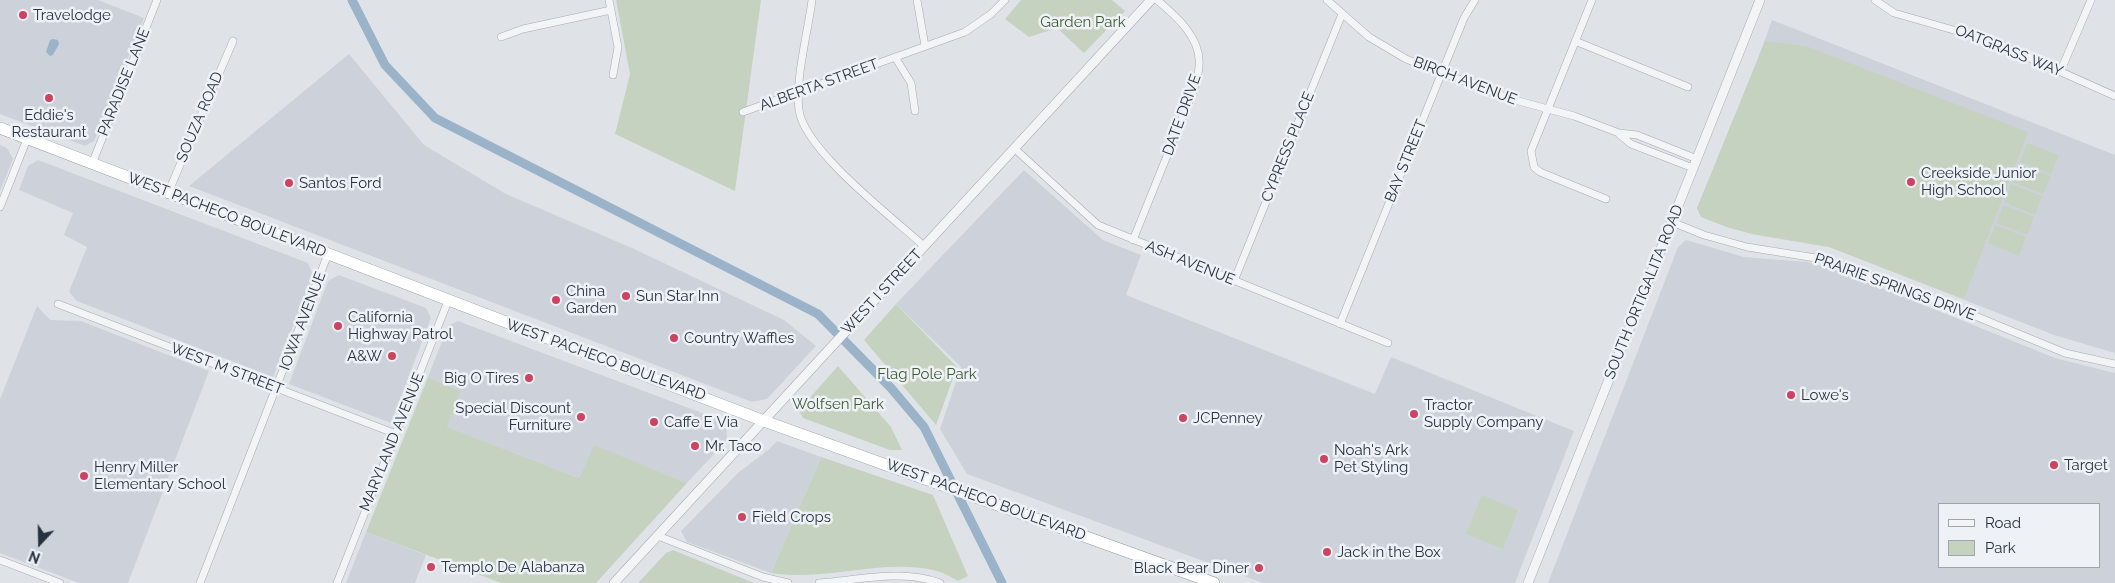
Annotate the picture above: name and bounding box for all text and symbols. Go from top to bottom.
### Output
place label: Travelodge [33,6,111,24]
marker: Travelodge [17,9,29,21]
park label: Garden Park [1040,13,1126,31]
street label: OATGRASS WAY [1952,21,2066,81]
street label: PARADISE LANE [94,25,154,139]
street label: BIRCH AVENUE [1411,53,1519,109]
street label: ALBERTA STREET [757,55,881,115]
street label: SOUZA ROAD [173,69,227,165]
street label: DATE DRIVE [1159,72,1205,158]
street label: CYPRESS PLACE [1258,89,1318,205]
marker: Eddie's Restaurant [43,92,55,104]
place label: Eddie's Restaurant [12,106,86,141]
street label: BAY STREET [1381,117,1431,205]
place label: Creekside Junior High School [1921,164,2037,199]
street label: WEST PACHECO BOULEVARD [125,169,329,261]
place label: Santos Ford [299,174,381,192]
marker: Creekside Junior High School [1905,176,1917,188]
marker: Santos Ford [283,177,295,189]
street label: SOUTH ORTIGALITA ROAD [1601,202,1687,382]
street label: ASH AVENUE [1143,237,1237,289]
street label: WEST I STREET [838,246,926,338]
street label: PRAIRIE SPRINGS DRIVE [1812,249,1978,325]
street label: IOWA AVENUE [276,269,330,373]
place label: China Garden [566,282,617,317]
place label: Sun Star Inn [636,287,719,305]
marker: Sun Star Inn [620,290,632,302]
marker: China Garden [550,294,562,306]
place label: California Highway Patrol [348,308,452,343]
street label: WEST PACHECO BOULEVARD [504,315,708,405]
marker: California Highway Patrol [332,320,344,332]
place label: Country Waffles [684,329,794,347]
marker: Country Waffles [668,332,680,344]
street label: WEST M STREET [168,339,286,399]
place label: A&W [347,347,382,365]
marker: A&W [386,350,398,362]
park label: Flag Pole Park [877,365,977,383]
place label: Big O Tires [444,369,519,387]
street label: MARYLAND AVENUE [356,370,428,514]
marker: Big O Tires [523,372,535,384]
place label: Lowe's [1801,386,1849,404]
marker: Lowe's [1785,389,1797,401]
park label: Wolfsen Park [792,395,884,413]
place label: Tractor Supply Company [1424,396,1543,431]
place label: Special Discount Furniture [455,399,571,434]
marker: Tractor Supply Company [1408,408,1420,420]
place label: JCPenney [1193,409,1263,427]
marker: Special Discount Furniture [575,411,587,423]
marker: JCPenney [1177,412,1189,424]
place label: Caffe E Via [664,413,738,431]
marker: Caffe E Via [648,416,660,428]
place label: Mr. Taco [705,437,761,455]
marker: Mr. Taco [689,440,701,452]
place label: Noah's Ark Pet Styling [1334,441,1408,476]
marker: Noah's Ark Pet Styling [1318,453,1330,465]
street label: WEST PACHECO BOULEVARD [884,455,1088,545]
place label: Target [2064,456,2108,474]
place label: Henry Miller Elementary School [94,458,226,493]
marker: Target [2048,459,2060,471]
marker: Henry Miller Elementary School [78,470,90,482]
legend [1938,503,2100,568]
place label: Field Crops [752,508,831,526]
marker: Field Crops [736,511,748,523]
text: Road [1985,514,2021,532]
north arrow [15,518,65,568]
text: Park [1985,539,2016,557]
place label: Jack in the Box [1337,543,1441,561]
marker: Jack in the Box [1321,546,1333,558]
text: N [27,548,42,566]
place label: Templo De Alabanza [441,558,585,576]
place label: Black Bear Diner [1134,559,1249,577]
marker: Templo De Alabanza [425,561,437,573]
marker: Black Bear Diner [1253,562,1265,574]

